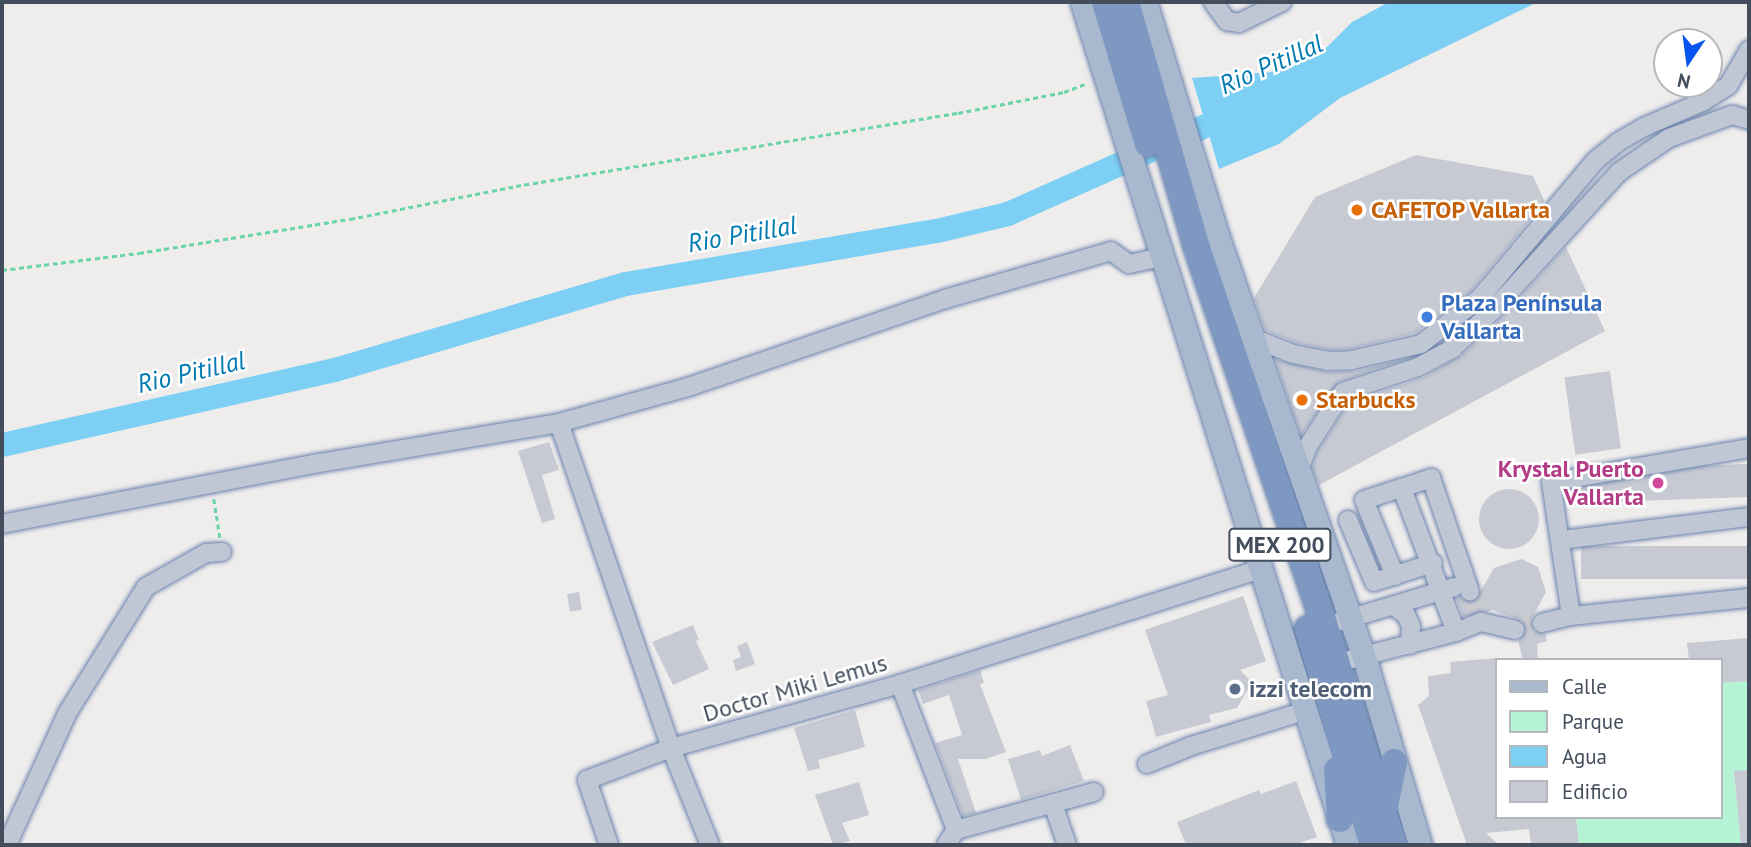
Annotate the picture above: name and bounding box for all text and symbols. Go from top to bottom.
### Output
water label: Rio Pitillal [1214,27,1328,101]
north arrow [1653,28,1723,98]
text: N [1675,68,1693,95]
place label: CAFETOP Vallarta [1371,196,1552,224]
marker: CAFETOP Vallarta [1349,202,1365,218]
water label: Rio Pitillal [685,209,799,259]
place label: Plaza Península Vallarta [1441,289,1602,345]
marker: Plaza Península Vallarta [1419,309,1435,325]
water label: Rio Pitillal [134,344,248,400]
place label: Starbucks [1316,386,1416,414]
marker: Starbucks [1294,392,1310,408]
place label: Krystal Puerto Vallarta [1498,455,1644,511]
marker: Krystal Puerto Vallarta [1650,475,1666,491]
road number: MEX 200 [1228,526,1332,565]
street label: Doctor Miki Lemus [700,648,890,728]
legend [1496,658,1723,819]
text: Calle [1562,673,1607,700]
place label: izzi telecom [1249,675,1372,703]
marker: izzi telecom [1227,681,1243,697]
text: Parque [1562,708,1624,735]
text: Agua [1562,743,1607,770]
text: Edificio [1562,778,1628,805]

